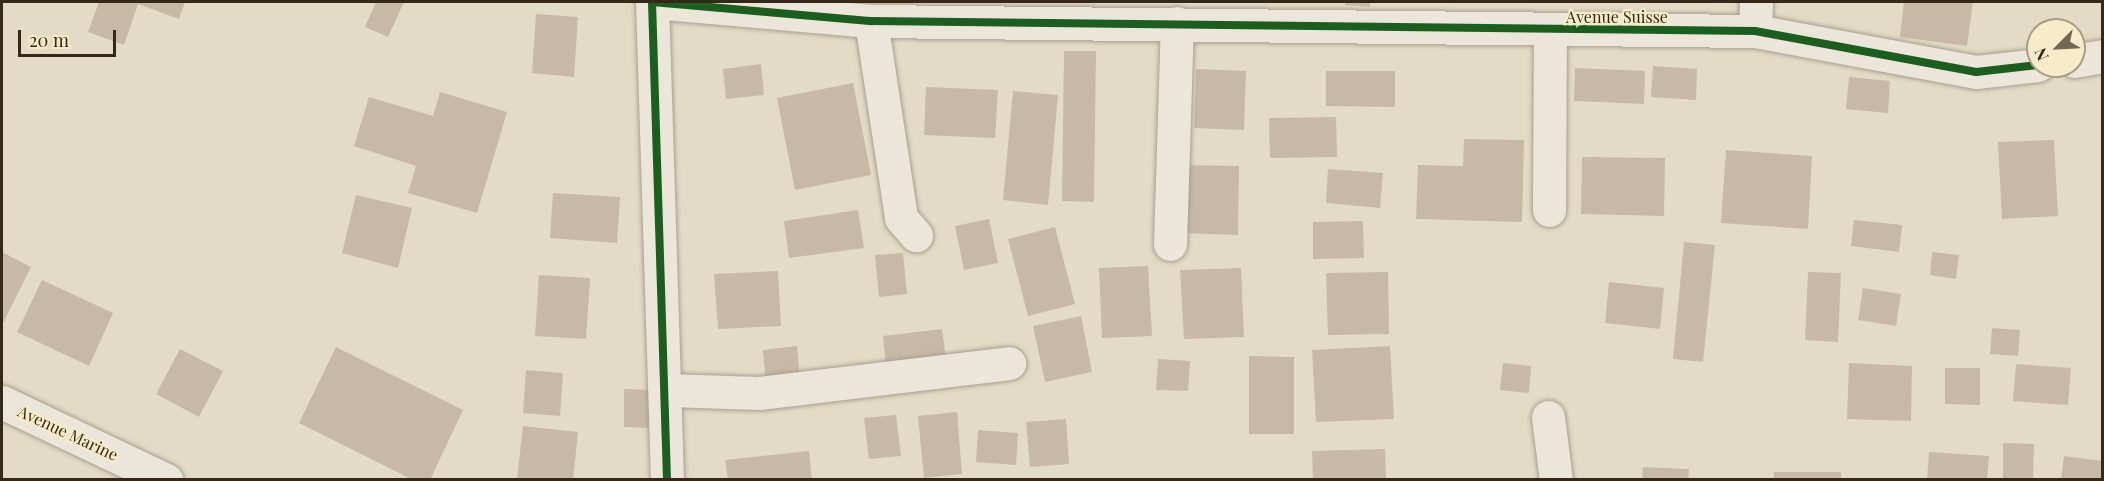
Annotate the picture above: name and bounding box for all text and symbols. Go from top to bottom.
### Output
street label: Avenue Suisse [1566,7,1668,27]
scale bar [21,18,118,56]
north arrow [2026,18,2086,78]
text: 20 m [29,28,69,52]
text: N [2029,45,2053,64]
street label: Avenue Marine [15,401,121,465]

